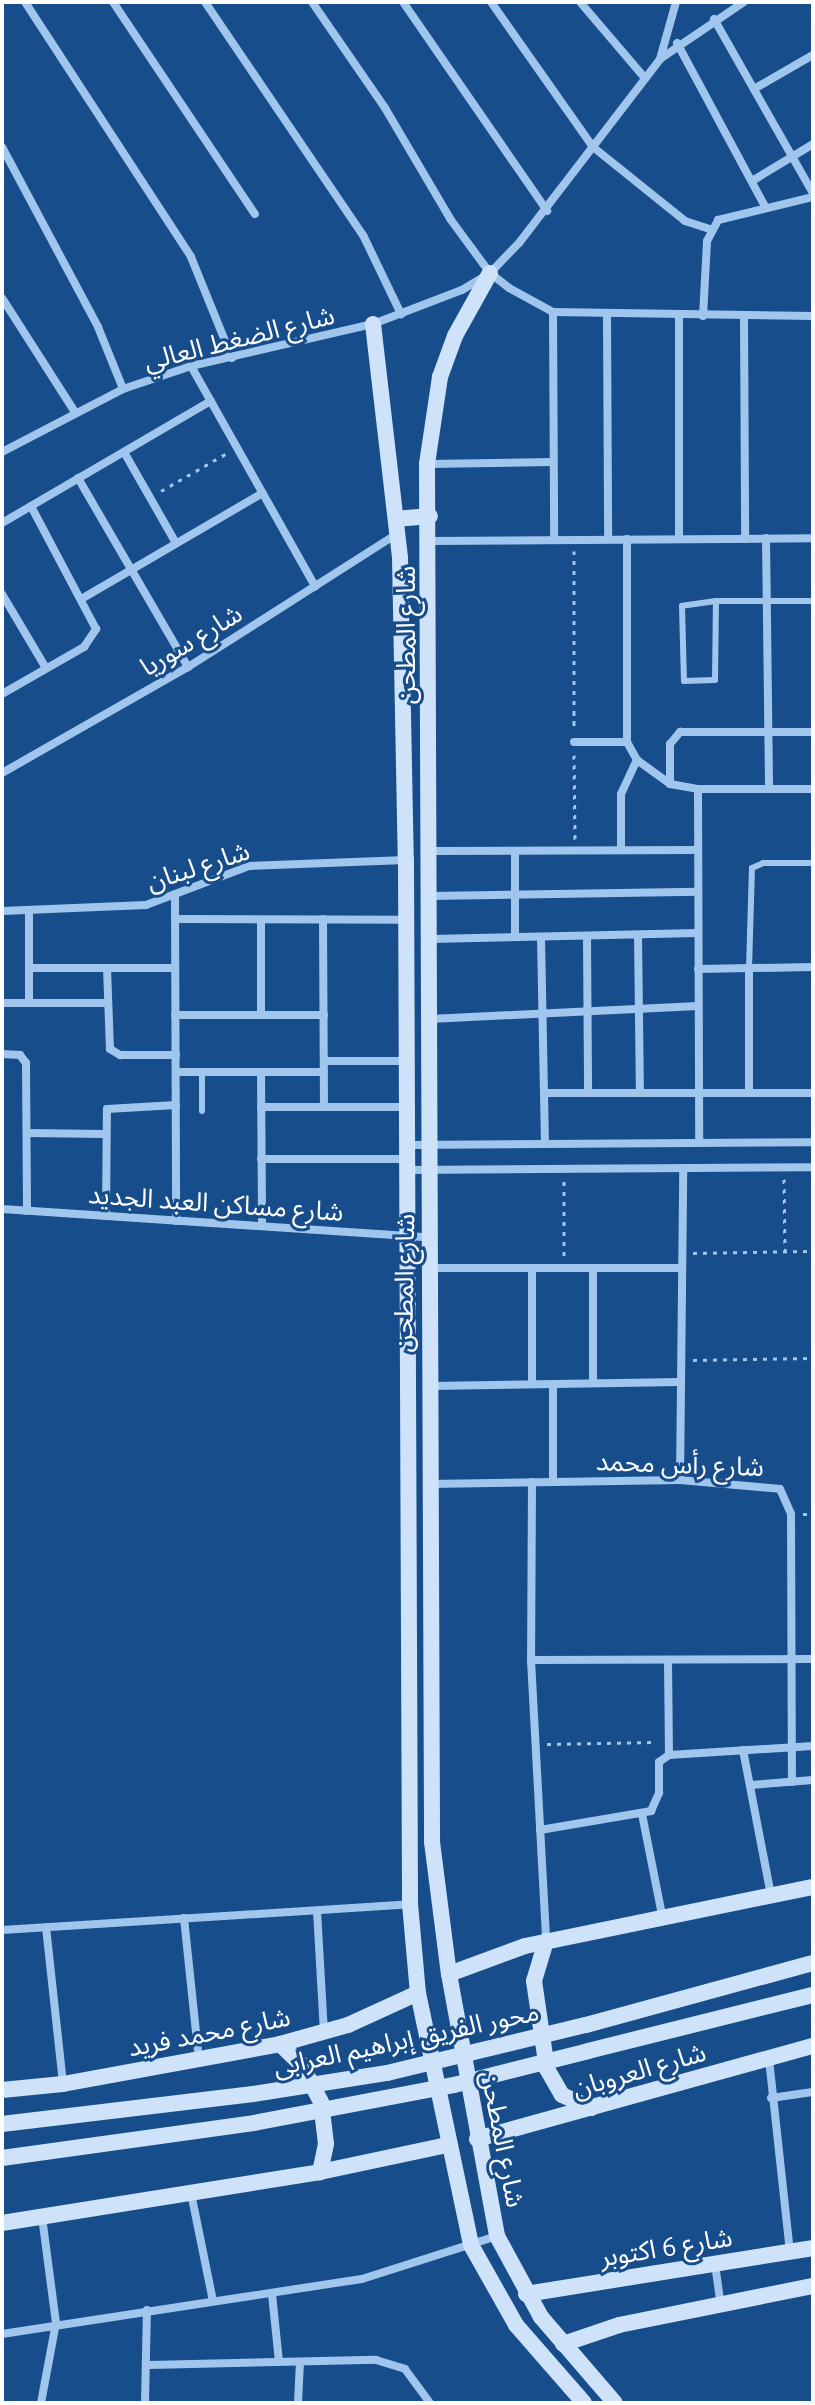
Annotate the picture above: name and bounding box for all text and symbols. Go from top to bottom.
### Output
street label: شارع الضغط العالي [140,299,338,377]
street label: شارع المطحن [390,566,422,704]
street label: شارع سوريا [134,597,248,683]
street label: شارع لبنان [142,835,254,897]
street label: شارع مساكن العبد الجديد [87,1179,345,1227]
street label: شارع المطحن [387,1213,421,1353]
street label: شارع رأس محمد [595,1445,765,1483]
street label: محور الفريق إبراهيم العرابى [270,1996,542,2082]
street label: شارع محمد فريد [125,2001,293,2063]
street label: شارع العروبان [569,2036,709,2104]
street label: شارع المطحن [474,2068,532,2210]
street label: شارع 6 اكتوبر [598,2221,734,2273]

